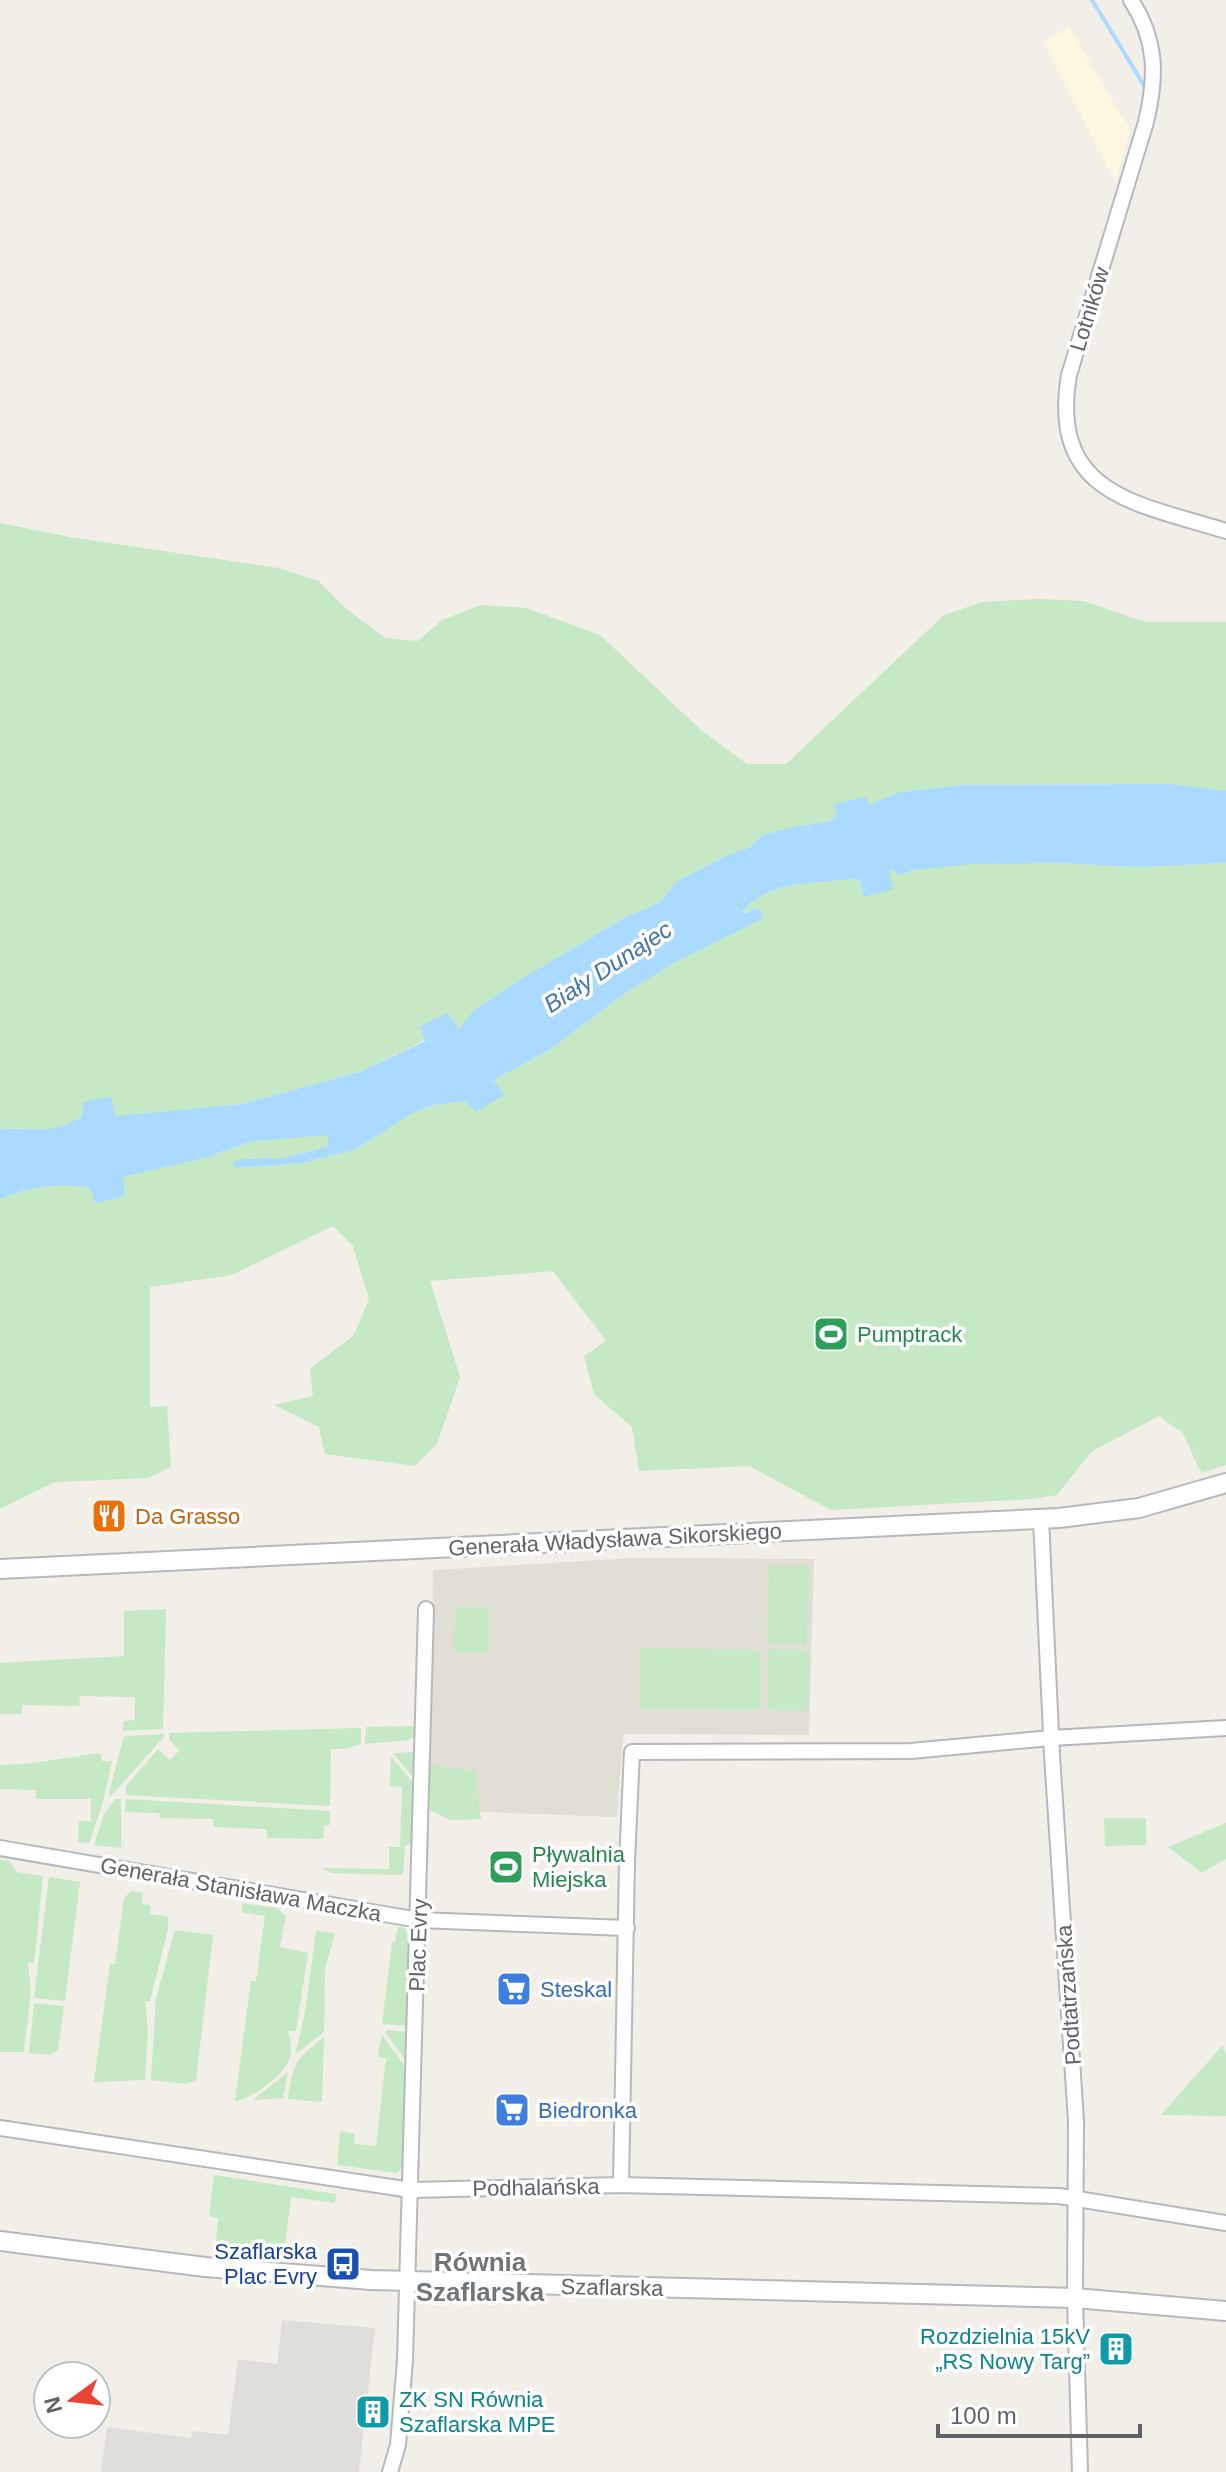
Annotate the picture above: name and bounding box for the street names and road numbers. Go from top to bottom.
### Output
street label: Lotników [1065,264,1114,354]
street label: Generała Władysława Sikorskiego [448,1518,782,1561]
street label: Generała Stanisława Maczka [98,1852,384,1927]
street label: Plac Evry [404,1898,433,1992]
street label: Podtatrzańska [1051,1923,1086,2066]
street label: Podhalańska [472,2174,601,2201]
street label: Szaflarska [560,2274,664,2301]

